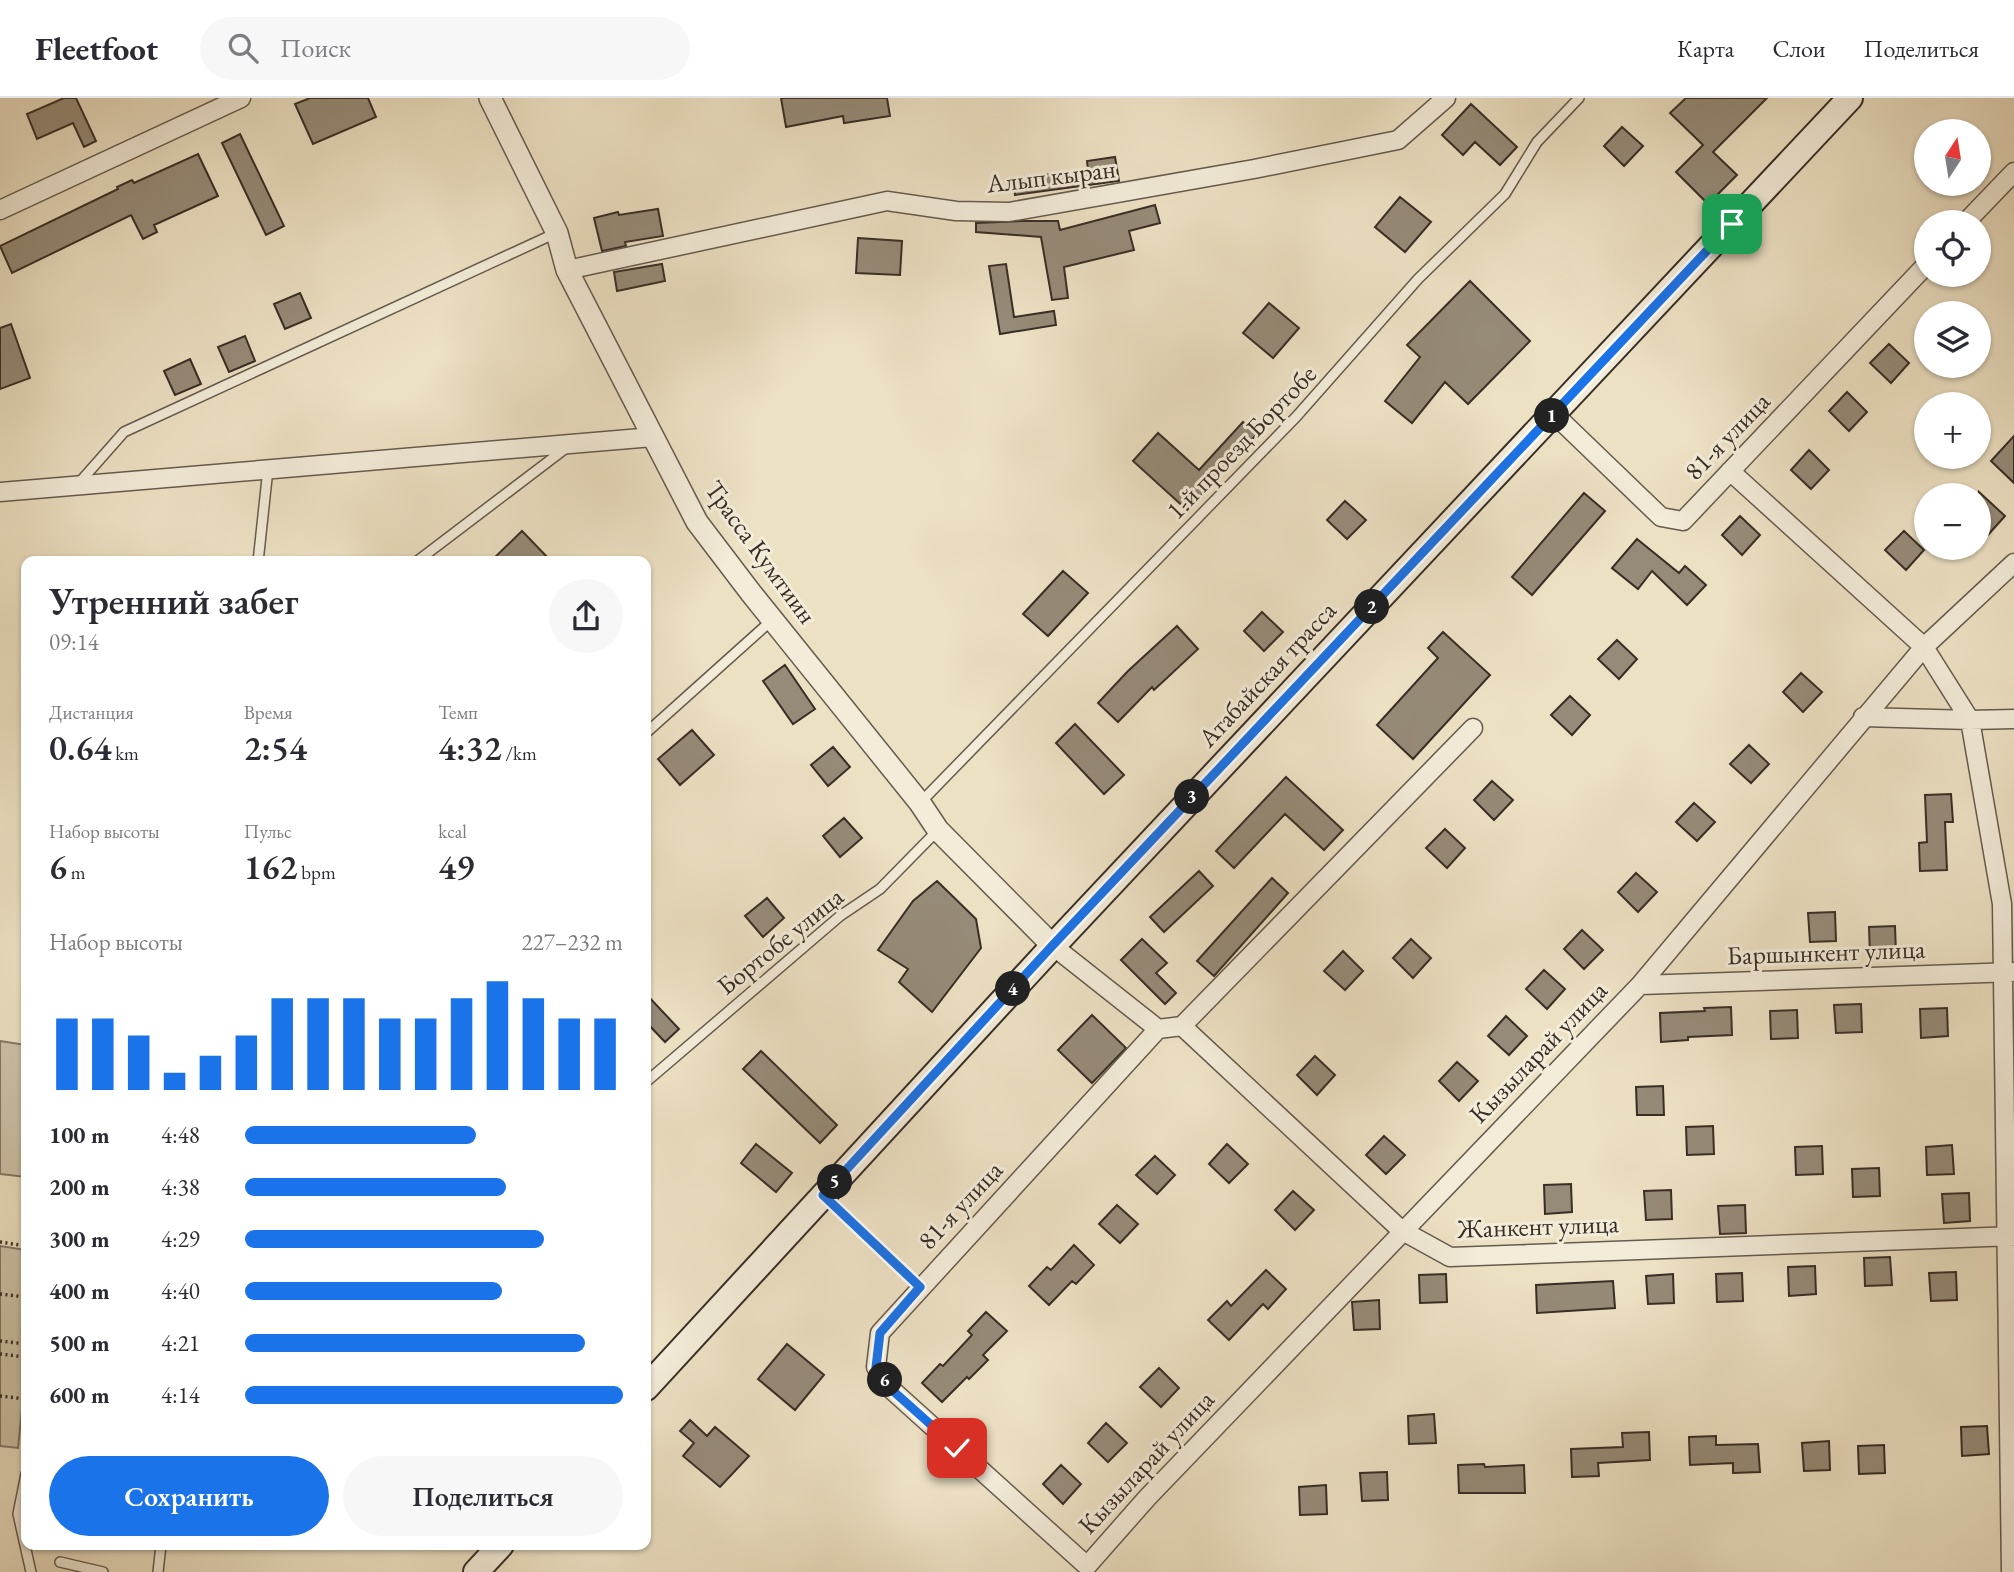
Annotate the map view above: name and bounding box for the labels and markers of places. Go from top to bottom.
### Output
pin [1702,194,1762,254]
pin: 1 [1534,398,1570,434]
pin: 2 [1354,589,1390,624]
pin: 3 [1174,780,1210,814]
pin: 4 [996,972,1030,1006]
pin: 5 [818,1164,852,1200]
pin: 6 [868,1362,903,1398]
pin [927,1418,987,1478]

